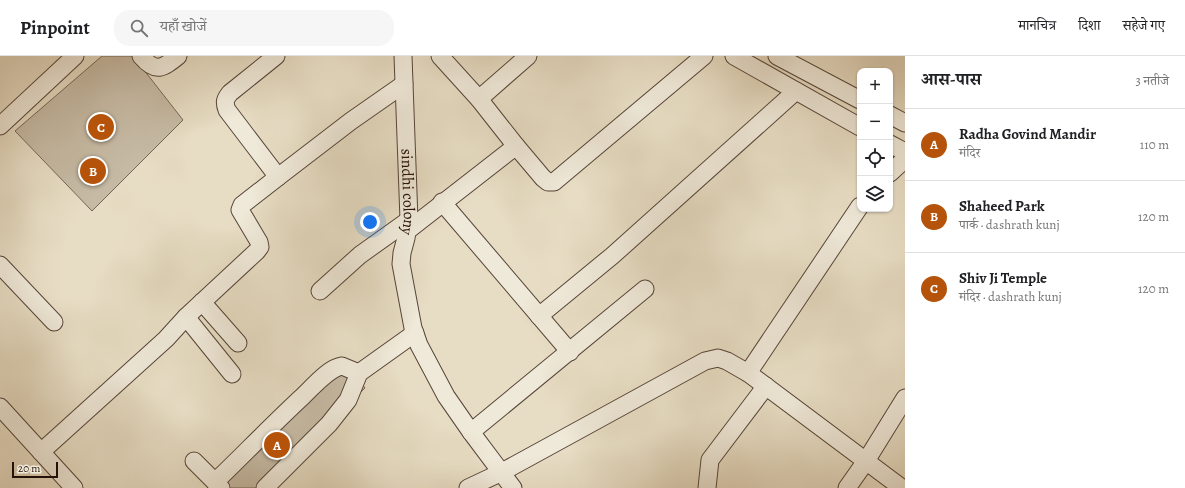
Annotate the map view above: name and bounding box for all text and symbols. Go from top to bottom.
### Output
search box [114,10,394,46]
text: Pinpoint [20,15,90,41]
text: यहाँ खोजें [160,16,207,36]
text: मानचित्र [1018,16,1056,35]
text: दिशा [1078,16,1100,35]
text: सहेजे गए [1122,16,1165,35]
icon: search [128,17,150,39]
map controls [857,68,893,212]
button: + [857,68,893,104]
text: आस-पास [921,68,981,91]
text: 3 नतीजे [1135,72,1169,89]
button: − [857,104,893,140]
pin: C [88,112,114,142]
text: Radha Govind Mandir [959,124,1096,144]
text: A [930,136,938,153]
text: 110 m [1140,136,1169,153]
button: locate [857,140,893,176]
text: मंदिर [959,144,980,161]
street label: sindhi colony [395,148,420,238]
pin: B [80,156,106,186]
button: layers [857,176,893,212]
text: Shaheed Park [959,196,1044,216]
text: B [930,208,938,225]
text: 120 m [1138,208,1169,225]
your location [360,212,380,232]
text: पार्क · dashrath kunj [959,216,1060,233]
text: Shiv Ji Temple [959,268,1047,288]
text: C [930,280,938,297]
text: 120 m [1138,280,1169,297]
text: मंदिर · dashrath kunj [959,288,1062,305]
pin: A [264,430,290,460]
scale bar [12,460,58,479]
text: 20 m [18,461,40,476]

